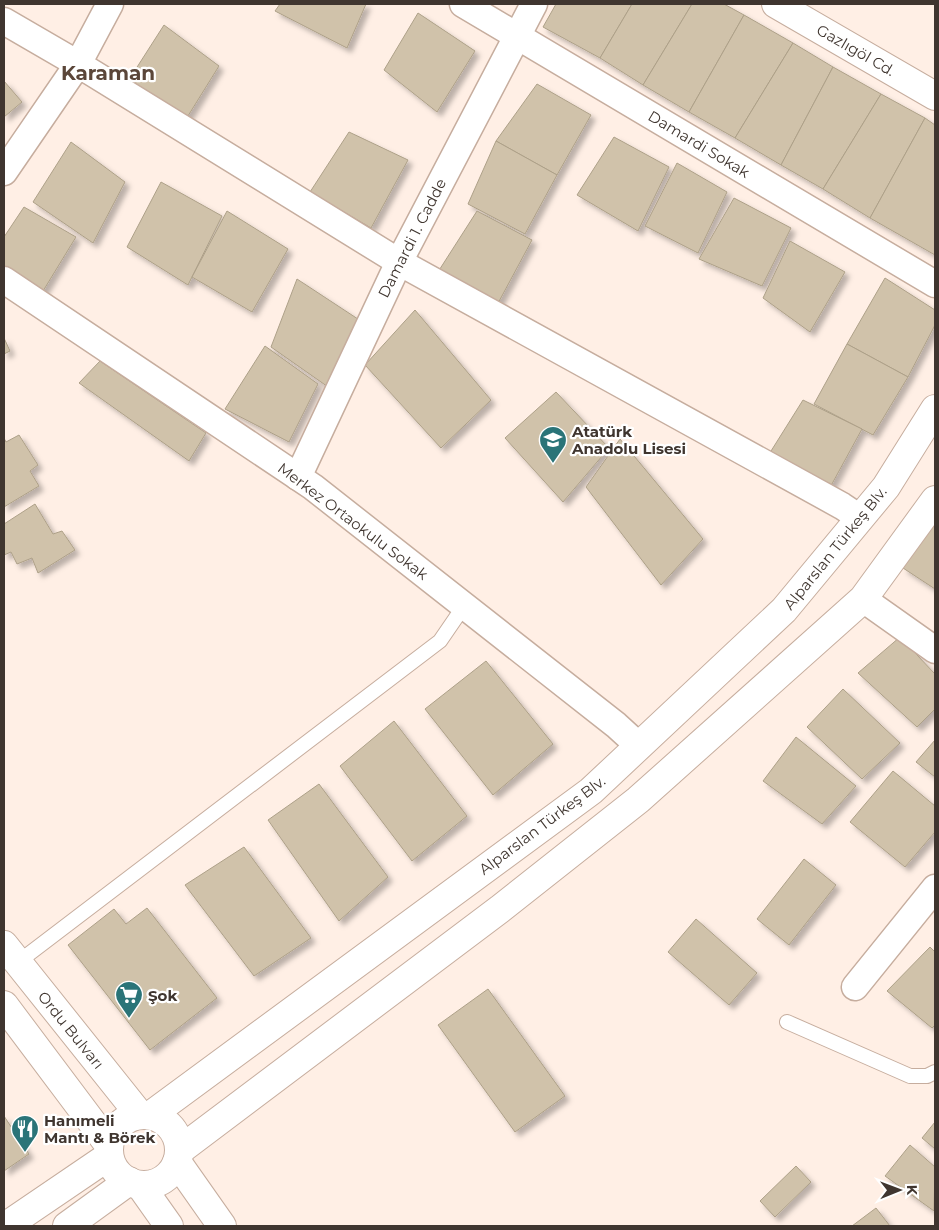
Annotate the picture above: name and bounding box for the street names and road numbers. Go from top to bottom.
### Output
street label: Gazlıgöl Cd. [813,20,899,80]
street label: Damardi Sokak [645,106,753,182]
street label: Damardi 1. Cadde [374,175,450,301]
street label: Merkez Ortaokulu Sokak [274,458,432,584]
street label: Alparslan Türkeş Blv. [779,482,891,614]
street label: Alparslan Türkeş Blv. [475,771,609,879]
street label: Ordu Bulvarı [34,987,108,1073]

